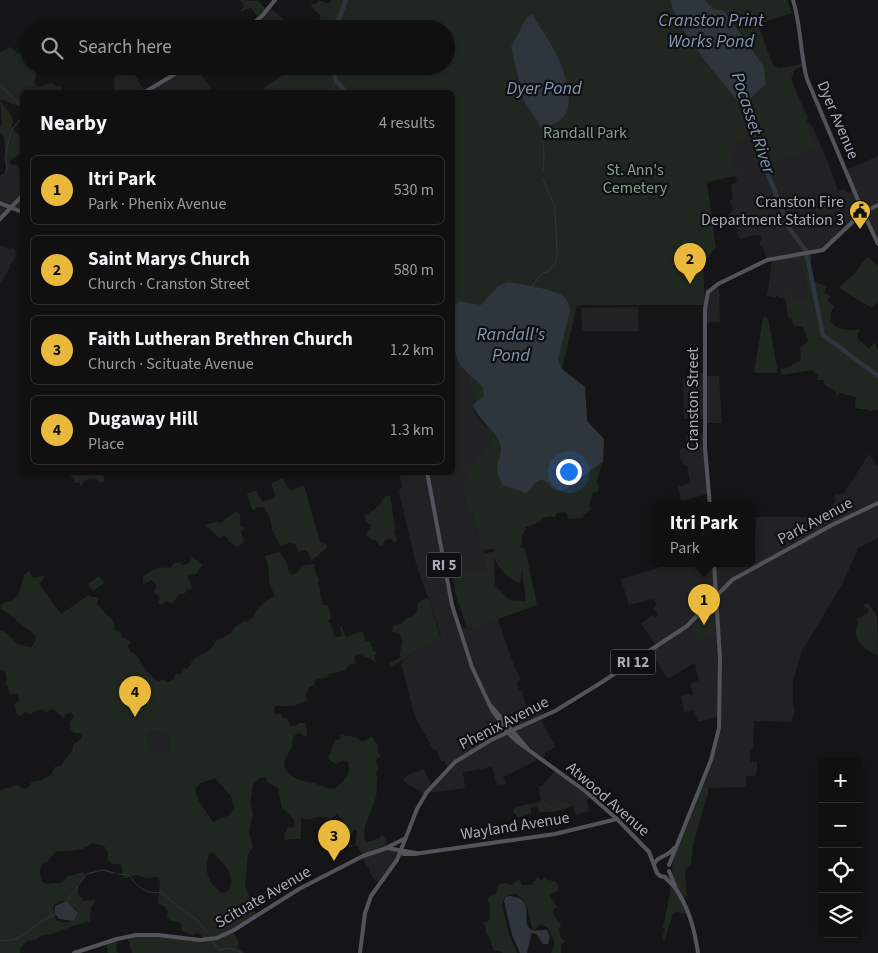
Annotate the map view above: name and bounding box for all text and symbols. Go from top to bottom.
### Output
water label: Cranston Print Works Pond [658,8,765,54]
search box [20,20,455,75]
icon: search [38,34,66,62]
text: Search here [78,34,172,61]
water label: Pocasset River [725,69,781,178]
water label: Dyer Pond [506,76,582,101]
street label: Dyer Avenue [812,77,864,163]
text: Nearby [40,108,107,138]
text: 4 results [379,112,435,134]
park label: Randall Park [543,122,627,144]
park label: St. Ann's Cemetery [603,159,668,199]
text: Itri Park [88,166,156,193]
text: 1 [53,179,61,201]
text: 530 m [394,179,434,201]
place label: Cranston Fire Department Station 3 [701,191,844,231]
text: Park · Phenix Avenue [88,193,226,215]
public building icon: Cranston Fire Department Station 3 [848,199,872,230]
pin: 2 [674,243,706,284]
text: Saint Marys Church [88,246,250,273]
text: 2 [53,259,61,281]
text: 580 m [394,259,434,281]
text: Church · Cranston Street [88,273,250,295]
water label: Randall's Pond [477,322,545,368]
text: Faith Lutheran Brethren Church [88,326,353,353]
text: 3 [53,339,61,361]
text: 1.2 km [390,339,434,361]
street label: Cranston Street [682,347,704,451]
text: Church · Scituate Avenue [88,353,254,375]
text: Dugaway Hill [88,406,198,433]
text: 4 [53,419,61,441]
text: 1.3 km [390,419,434,441]
text: Place [88,433,124,455]
your location [556,459,582,485]
street label: Park Avenue [773,492,857,550]
popup [653,502,755,567]
text: Itri Park [670,510,738,537]
text: Park [670,537,700,559]
road number: RI 5 [426,552,462,578]
pin: 1 [688,584,720,625]
road number: RI 12 [610,650,656,674]
pin: 4 [119,676,151,717]
street label: Phenix Avenue [455,691,553,755]
street label: Atwood Avenue [562,757,655,841]
map controls [818,758,863,938]
button: + [818,758,863,803]
button: − [818,803,863,848]
street label: Wayland Avenue [459,807,571,845]
pin: 3 [318,820,350,861]
button: locate [818,848,863,893]
street label: Scituate Avenue [211,861,315,933]
button: layers [818,893,863,938]

